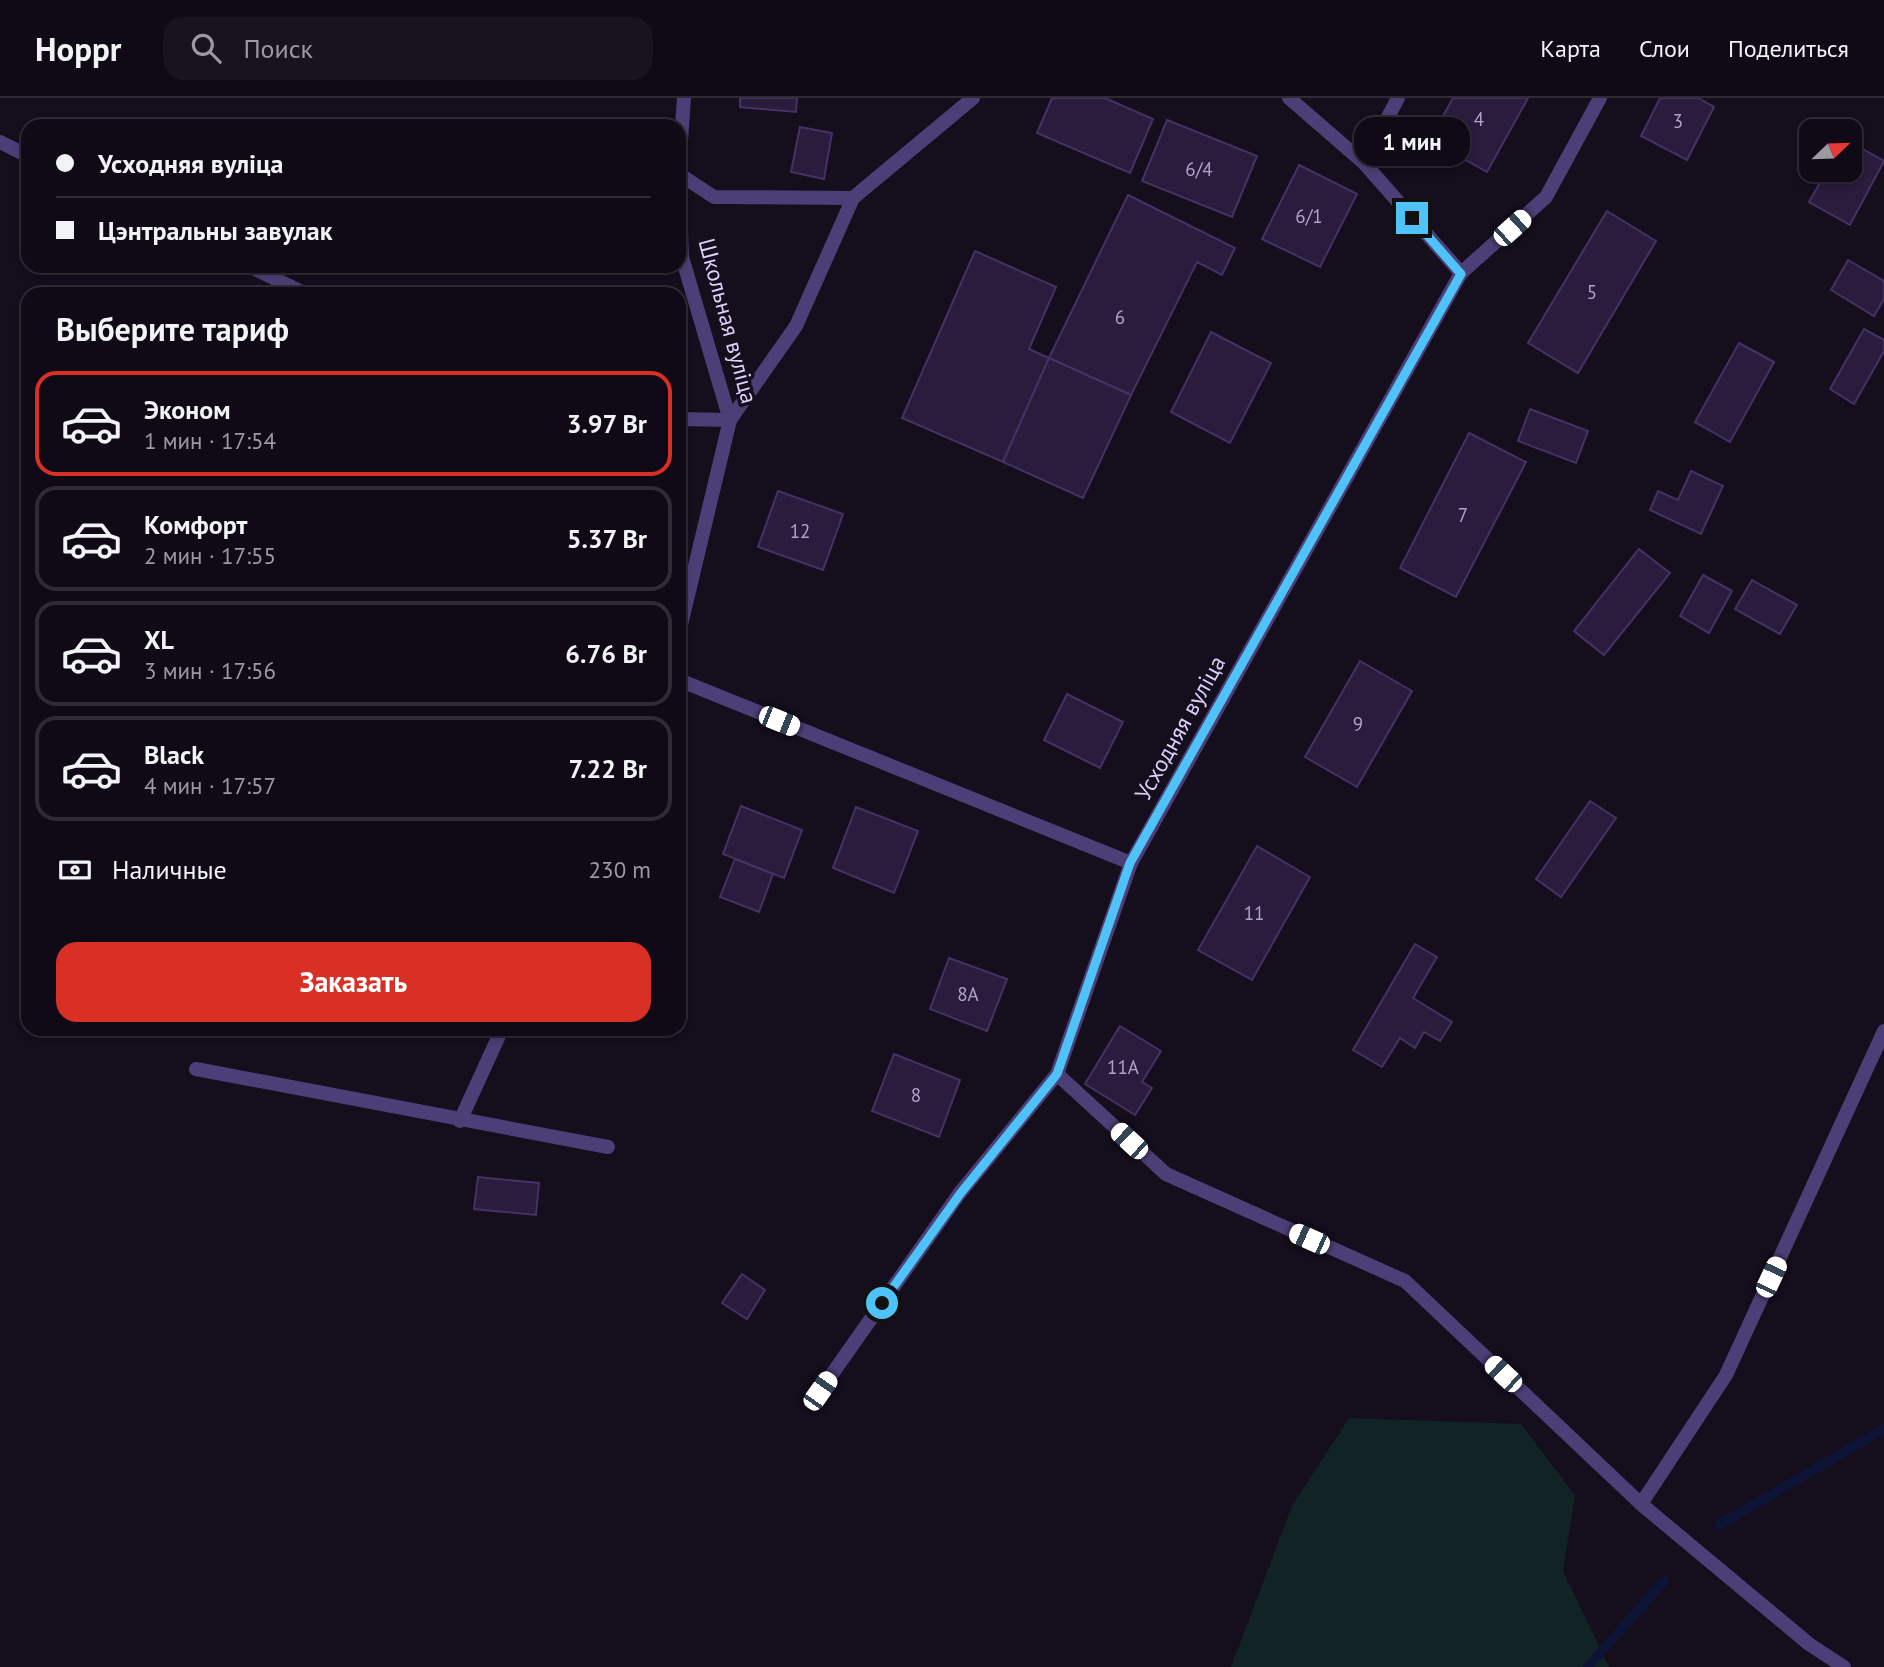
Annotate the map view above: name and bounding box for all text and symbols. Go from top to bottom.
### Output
search box [163,17,653,80]
text: Hoppr [35,27,121,70]
icon: search [187,29,225,67]
text: Поиск [243,32,313,65]
text: Карта [1540,33,1601,64]
text: Слои [1639,33,1690,64]
text: Поделиться [1728,33,1849,64]
house number: 4 [1474,107,1484,131]
house number: 3 [1673,109,1683,133]
callout: 1 мин [1354,116,1470,166]
north arrow [1799,119,1862,182]
map controls [1799,119,1862,182]
text: 1 мин [1382,127,1442,156]
text: Усходняя вуліца [98,147,283,180]
house number: 6/4 [1185,157,1213,181]
route end [1396,202,1428,234]
house number: 6/1 [1295,204,1323,228]
car [1490,206,1535,250]
text: Цэнтральны завулак [98,214,332,247]
street label: Школьная вуліца [692,235,764,407]
house number: 5 [1587,280,1597,304]
house number: 6 [1115,305,1125,329]
text: Выберите тариф [56,308,289,350]
icon: car [60,392,123,455]
text: Эконом [144,393,231,426]
text: 3.97 Br [567,407,647,440]
text: 1 мин · 17:54 [144,426,276,455]
house number: 7 [1458,503,1468,527]
icon: car [60,507,123,570]
text: Комфорт [144,508,247,541]
house number: 12 [790,519,810,543]
text: 5.37 Br [567,522,647,555]
text: 2 мин · 17:55 [144,541,276,570]
icon: car [60,622,123,685]
text: XL [144,623,174,656]
text: 6.76 Br [565,637,647,670]
street label: Усходняя вуліца [1128,650,1231,805]
text: 3 мин · 17:56 [144,656,276,685]
car [756,703,803,739]
house number: 9 [1353,712,1363,736]
icon: car [60,737,123,800]
text: Black [144,738,204,771]
text: 7.22 Br [568,752,647,785]
text: 4 мин · 17:57 [144,771,276,800]
icon: cash [56,851,94,889]
text: Наличные [112,853,227,886]
text: 230 m [589,855,651,884]
house number: 11 [1244,901,1264,925]
button: Заказать [56,942,651,1022]
house number: 8А [957,982,979,1006]
house number: 11А [1107,1055,1139,1079]
house number: 8 [911,1083,921,1107]
car [1107,1119,1152,1163]
car [1286,1221,1333,1257]
car [1753,1254,1790,1300]
route start [866,1287,898,1319]
car [1481,1352,1526,1396]
car [800,1368,841,1414]

